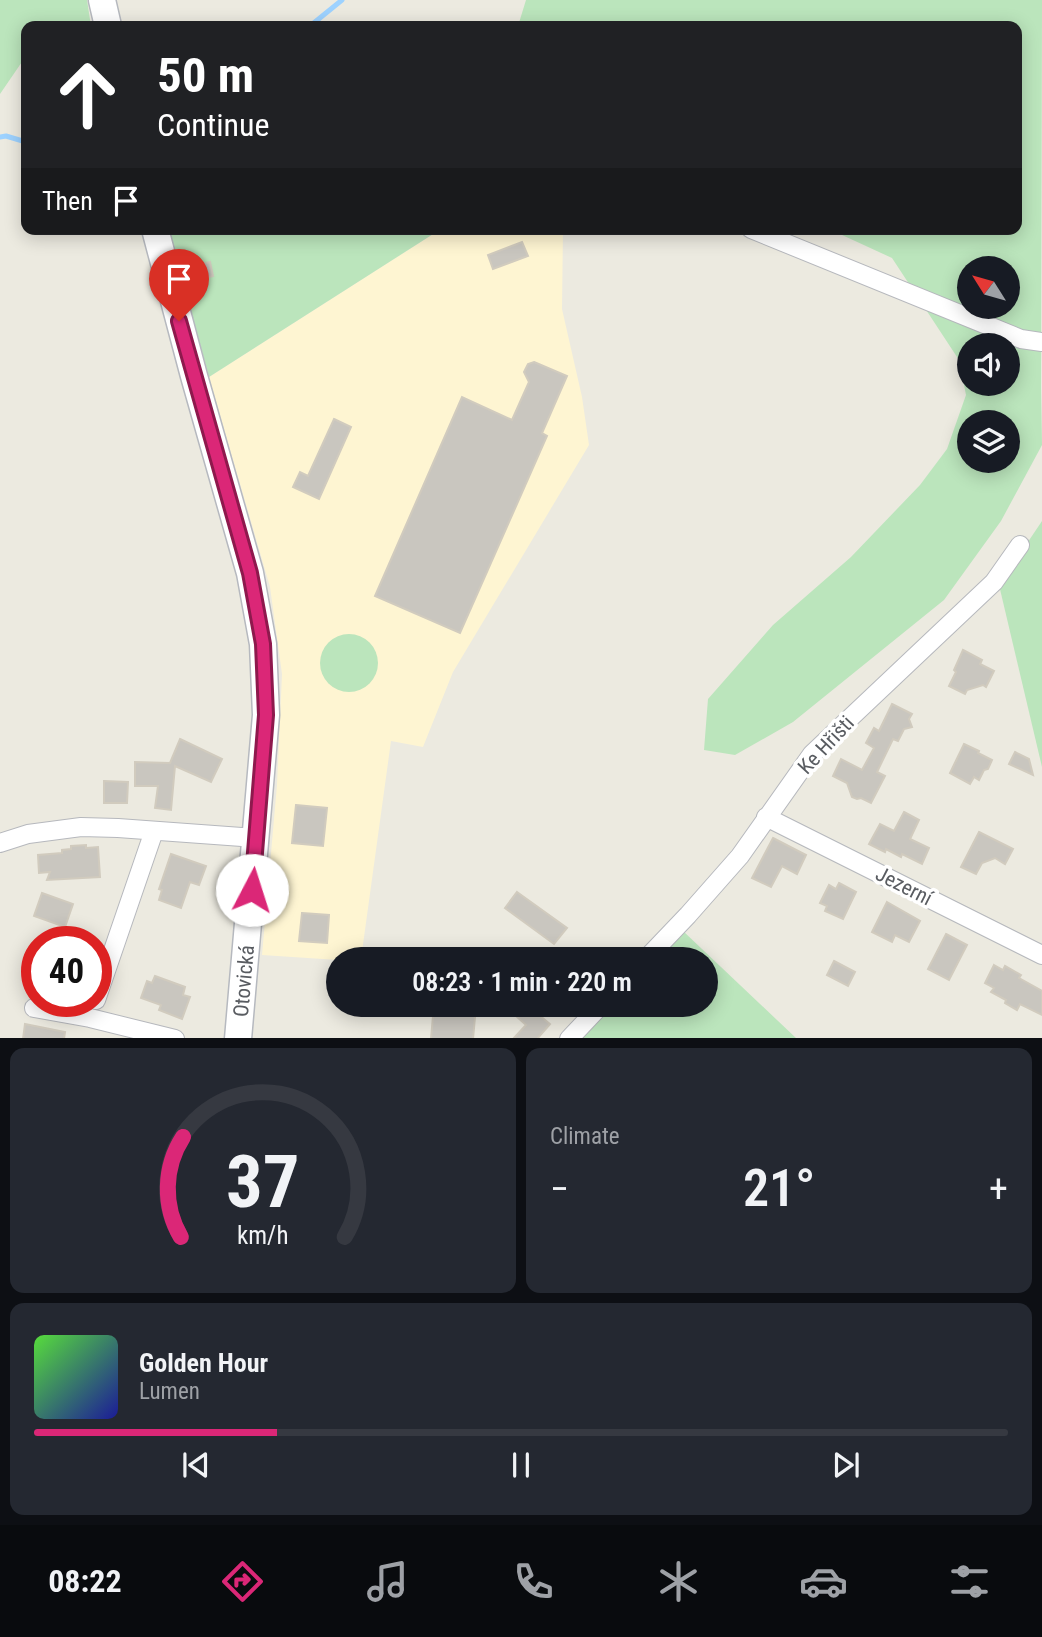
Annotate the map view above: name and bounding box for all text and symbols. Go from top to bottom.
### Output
text: 50 m [157,47,254,104]
icon: ahead [42,49,133,140]
text: Continue [157,106,269,144]
icon: arrive [107,182,145,220]
text: Then [42,186,93,216]
pin [149,249,209,321]
north arrow [957,256,1020,318]
map controls [957,256,1020,473]
icon: arrive [160,260,198,298]
button: sound [957,333,1020,396]
button: layers [957,410,1020,473]
street label: Ke Hřišti [793,711,859,779]
position arrow [215,853,289,927]
street label: Jezerní [872,862,937,911]
speed limit sign: 40 [21,926,112,1017]
street label: Otovická [229,944,259,1018]
text: 08:23 · 1 min · 220 m [412,967,632,997]
text: Climate [550,1123,620,1150]
text: 37 [226,1139,300,1225]
text: 21° [743,1158,815,1219]
text: − [550,1167,569,1211]
text: + [989,1167,1008,1211]
text: km/h [237,1220,289,1249]
text: Golden Hour [139,1348,268,1378]
text: Lumen [139,1378,200,1405]
icon: previous [177,1446,215,1484]
icon: pause [502,1446,540,1484]
icon: next [827,1446,865,1484]
icon: directions [218,1557,267,1606]
icon: music [363,1557,412,1606]
icon: phone [509,1557,558,1606]
icon: climate [654,1557,703,1606]
icon: car [799,1557,848,1606]
icon: filters [945,1557,994,1606]
text: 08:22 [48,1562,122,1600]

